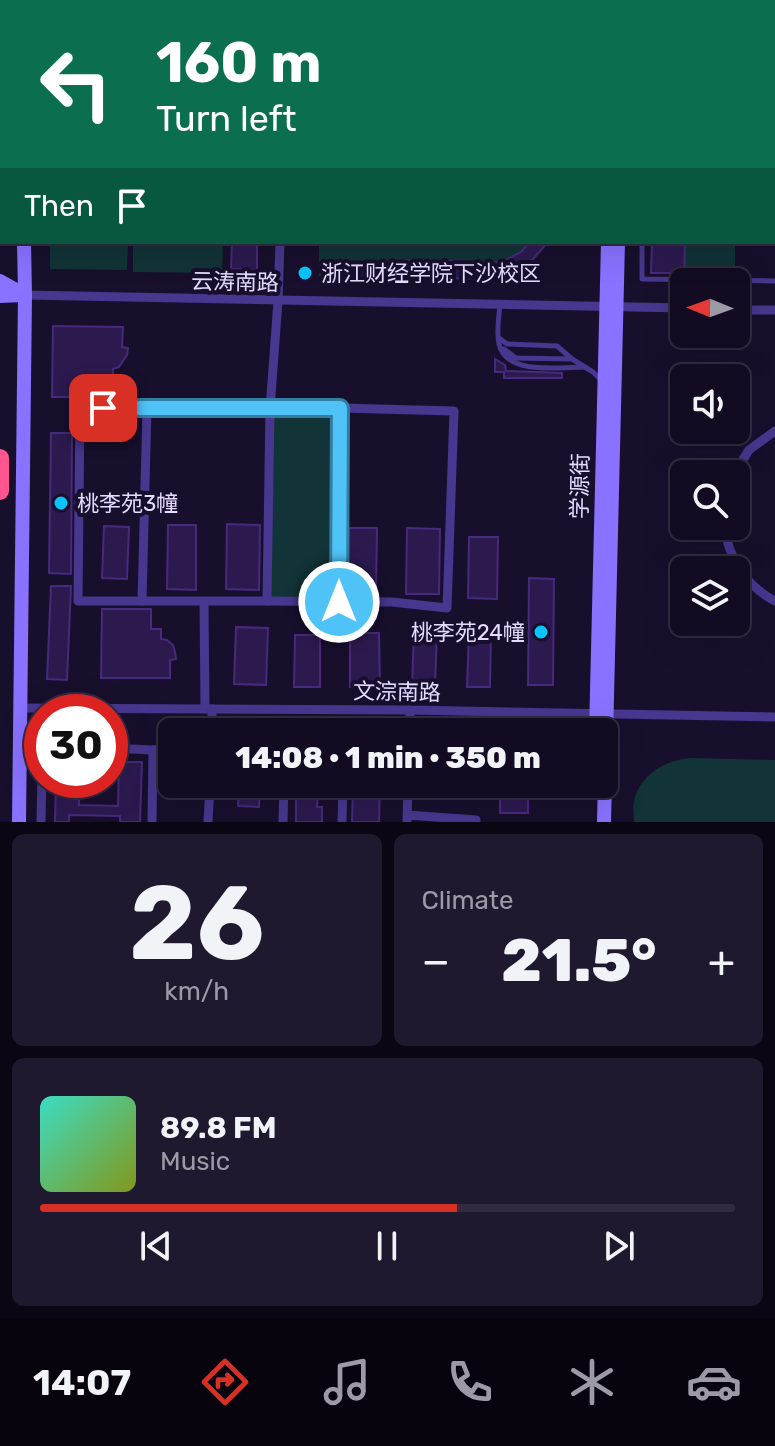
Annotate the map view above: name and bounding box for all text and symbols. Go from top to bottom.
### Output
text: 160 m [156,30,322,96]
icon: left [24,32,128,136]
text: Turn left [156,97,297,140]
icon: arrive [110,184,154,228]
text: Then [24,188,94,224]
place label: 浙江财经学院下沙校区 [321,260,541,287]
marker: 浙江财经学院下沙校区 [296,264,314,282]
street label: 云涛南路 [191,268,279,296]
north arrow [670,268,750,348]
map controls [670,268,750,636]
button: sound [670,364,750,444]
pin [69,374,137,442]
icon: arrive [81,386,125,430]
street label: 学源街 [566,453,594,519]
button: search [670,460,750,540]
place label: 桃李苑3幢 [77,490,178,517]
marker: 桃李苑3幢 [52,494,70,512]
button: layers [670,556,750,636]
position arrow [297,560,381,644]
place label: 桃李苑24幢 [411,619,525,646]
marker: 桃李苑24幢 [532,623,550,641]
street label: 文淙南路 [353,678,441,706]
speed limit sign: 30 [24,694,128,798]
text: 14:08 · 1 min · 350 m [235,740,541,776]
text: 26 [129,862,264,985]
text: Climate [422,885,514,916]
text: 21.5° [501,925,657,996]
text: − [422,935,450,987]
text: + [708,935,735,987]
text: km/h [164,976,229,1007]
text: 89.8 FM [160,1110,276,1146]
text: Music [160,1146,230,1177]
icon: previous [134,1224,178,1268]
icon: pause [365,1224,409,1268]
icon: next [597,1224,641,1268]
icon: directions [197,1354,253,1410]
icon: music [319,1354,375,1410]
icon: phone [442,1354,498,1410]
icon: climate [564,1354,620,1410]
icon: car [686,1354,742,1410]
text: 14:07 [33,1361,131,1404]

